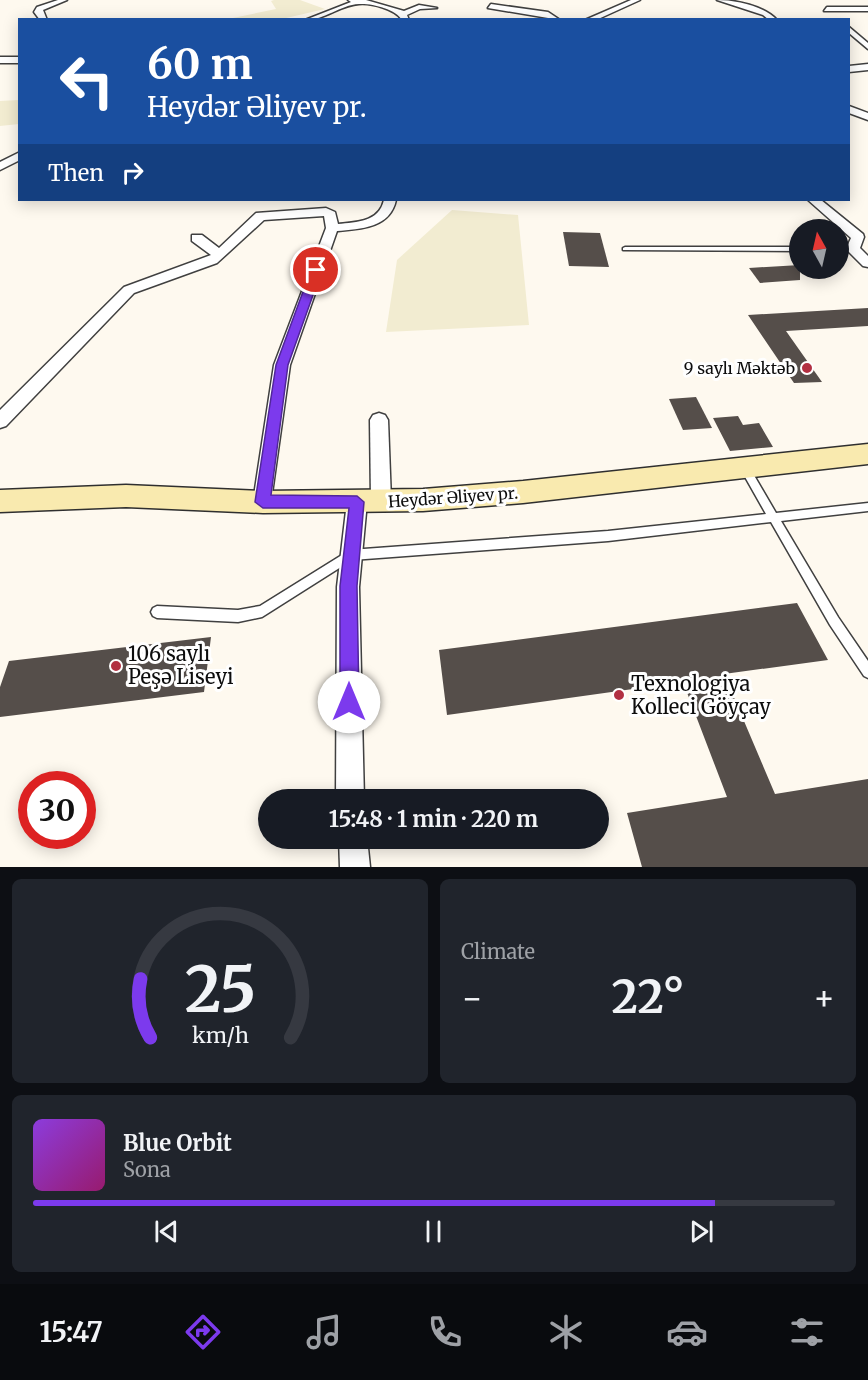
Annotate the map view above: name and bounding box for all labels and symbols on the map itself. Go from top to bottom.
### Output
north arrow [789,219,849,279]
pin [290,244,341,295]
place label: 9 saylı Məktəb [684,358,795,378]
marker: 9 saylı Məktəb [800,361,814,375]
street label: Heydər Əliyev pr. [387,482,519,512]
place label: 106 saylı Peşə Liseyi [128,641,233,689]
marker: 106 saylı Peşə Liseyi [109,659,123,673]
position arrow [317,670,381,734]
place label: Texnologiya Kolleci Göyçay [631,671,771,719]
marker: Texnologiya Kolleci Göyçay [612,688,626,702]
speed limit sign: 30 [18,771,96,849]

